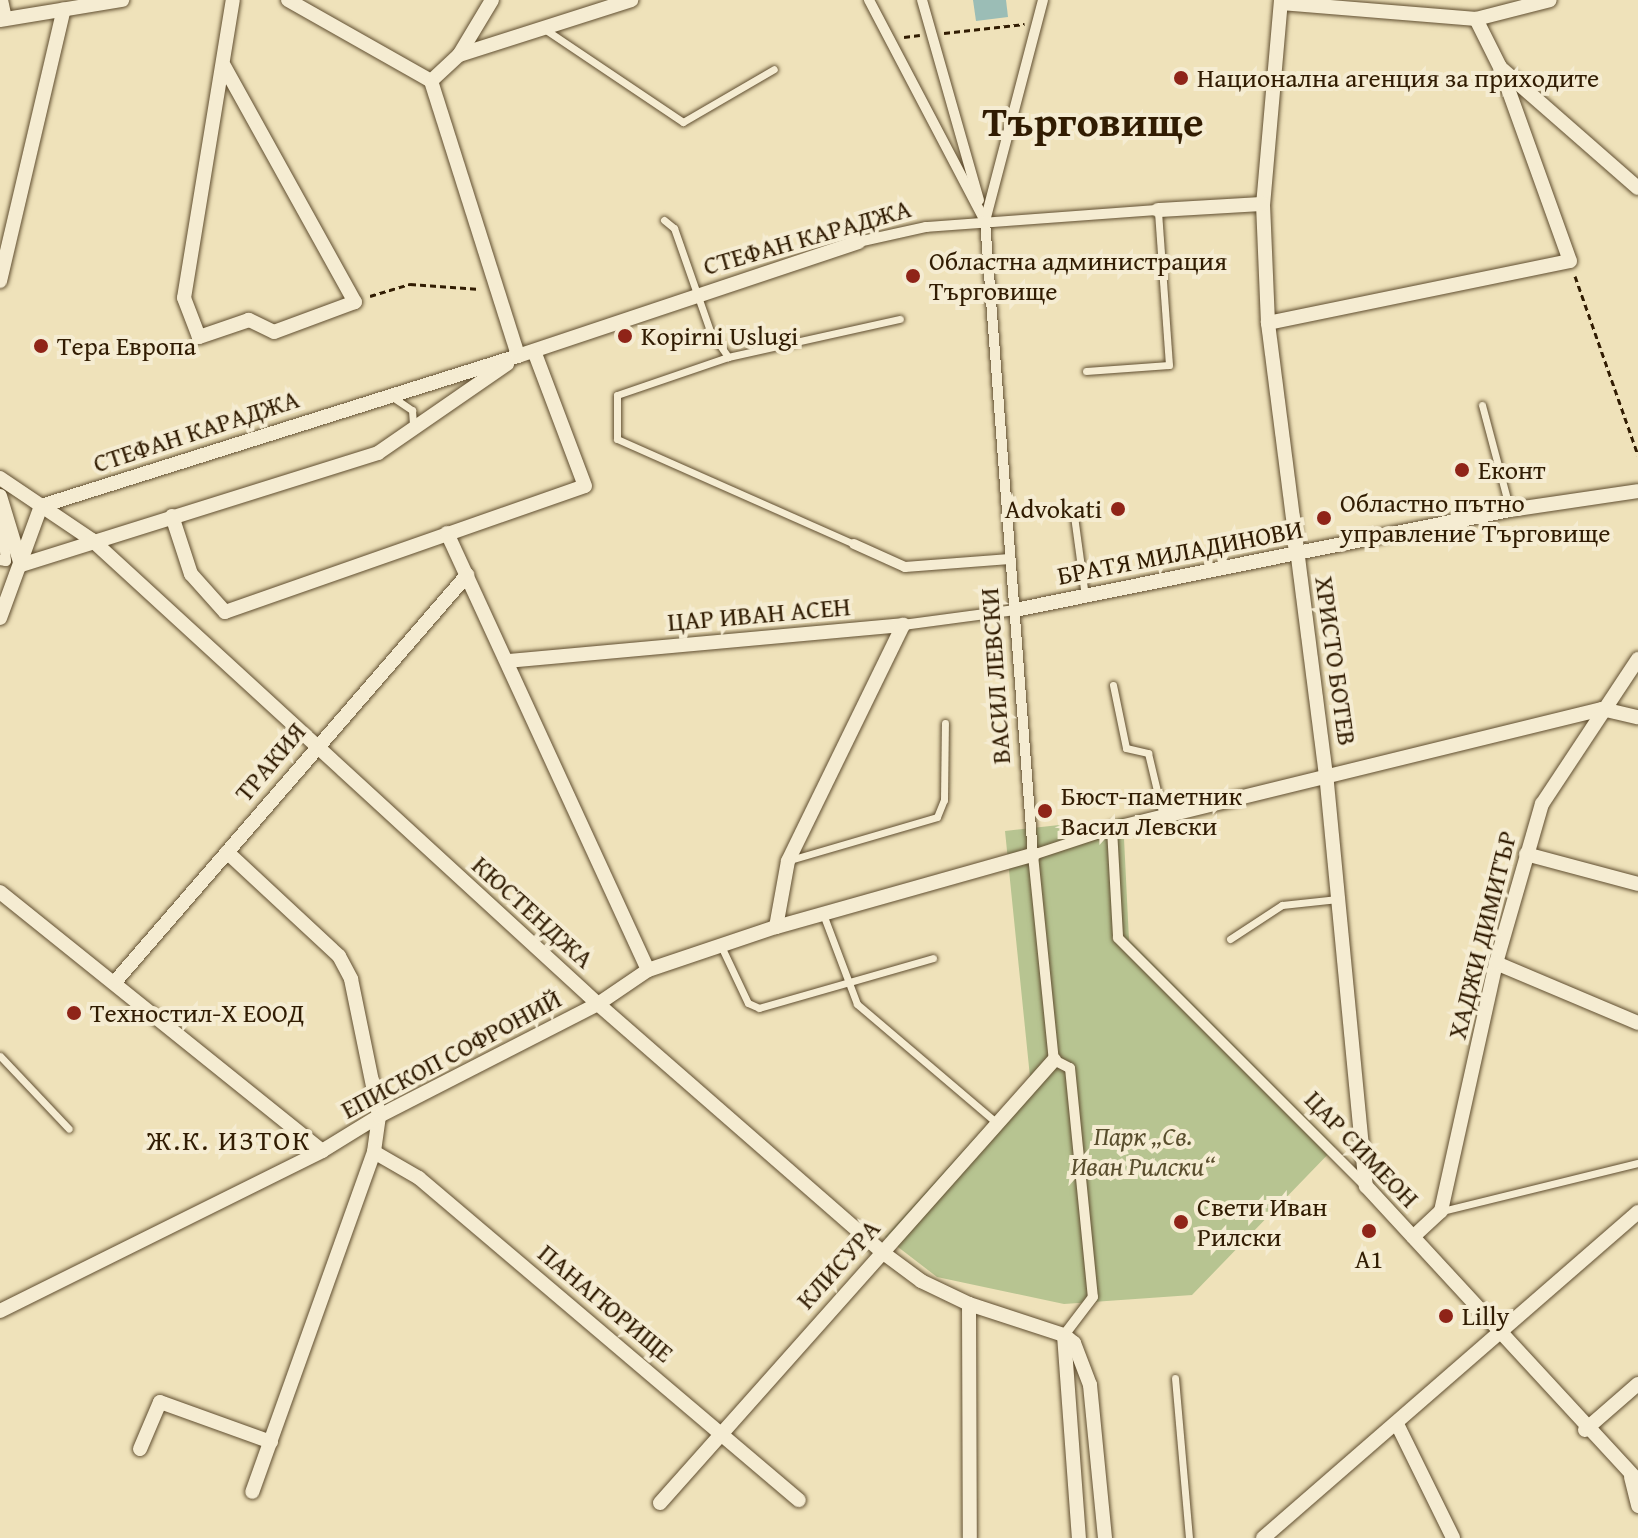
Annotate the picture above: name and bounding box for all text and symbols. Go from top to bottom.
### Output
place label: Национална агенция за приходите [1197,62,1599,94]
marker: Национална агенция за приходите [1172,69,1190,87]
district label: Търговище [982,96,1204,146]
street label: СТЕФАН КАРАДЖА [700,192,914,282]
place label: Областна администрация Търговище [929,245,1227,306]
marker: Областна администрация Търговище [904,267,922,285]
place label: Kopirni Uslugi [641,320,798,352]
marker: Kopirni Uslugi [616,327,634,345]
place label: Тера Европа [57,330,196,362]
marker: Тера Европа [32,337,50,355]
street label: СТЕФАН КАРАДЖА [89,383,303,479]
place label: Еконт [1478,454,1546,486]
marker: Еконт [1453,461,1471,479]
place label: Областно пътно управление Търговище [1340,487,1610,548]
place label: Advokati [1005,493,1102,525]
marker: Advokati [1109,500,1127,518]
marker: Областно пътно управление Търговище [1315,509,1333,527]
street label: БРАТЯ МИЛАДИНОВИ [1054,513,1306,591]
street label: ХРИСТО БОТЕВ [1309,574,1363,748]
street label: ВАСИЛ ЛЕВСКИ [973,587,1017,765]
street label: ЦАР ИВАН АСЕН [666,590,852,638]
street label: ТРАКИЯ [228,716,312,808]
place label: Бюст-паметник Васил Левски [1061,780,1242,842]
marker: Бюст-паметник Васил Левски [1036,802,1054,820]
street label: ХАДЖИ ДИМИТЪР [1441,828,1523,1042]
street label: КЮСТЕНДЖА [466,849,600,975]
street label: ЕПИСКОП СОФРОНИЙ [336,983,566,1125]
place label: Техностил-Х ЕООД [90,997,304,1029]
marker: Техностил-Х ЕООД [65,1004,83,1022]
street label: ЦАР СИМЕОН [1299,1084,1425,1214]
park label: Парк „Св. Иван Рилски“ [1071,1120,1215,1182]
district label: Ж.К. ИЗТОК [146,1123,312,1157]
place label: Свети Иван Рилски [1197,1191,1327,1252]
street label: КЛИСУРА [790,1213,886,1315]
marker: Свети Иван Рилски [1172,1213,1190,1231]
marker: A1 [1360,1222,1378,1240]
street label: ПАНАГЮРИЩЕ [532,1237,680,1369]
place label: A1 [1355,1243,1383,1275]
place label: Lilly [1462,1300,1510,1332]
marker: Lilly [1437,1307,1455,1325]

